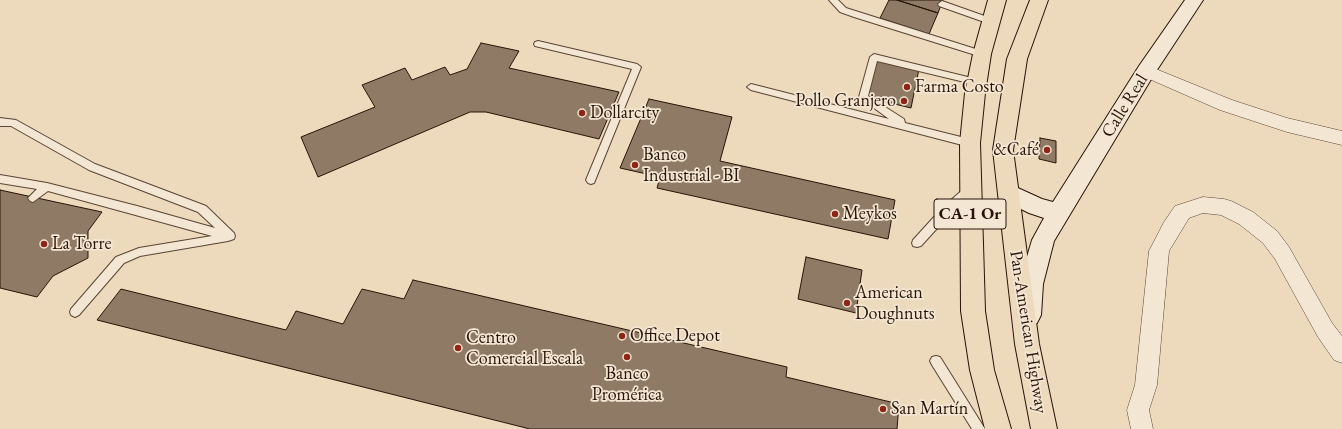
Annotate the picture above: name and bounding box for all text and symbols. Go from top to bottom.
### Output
street label: Calle Real [1097,70,1153,142]
place label: Farma Costo [915,76,1004,98]
marker: Farma Costo [902,82,912,92]
place label: Pollo Granjero [795,90,896,112]
marker: Pollo Granjero [899,96,909,106]
place label: Dollarcity [590,102,659,124]
marker: Dollarcity [577,108,587,118]
place label: &Café [993,139,1039,161]
place label: Banco Industrial - BI [643,144,739,186]
marker: &Café [1042,145,1052,155]
marker: Banco Industrial - BI [630,160,640,170]
road number: CA-1 Or [934,199,1006,229]
place label: Meykos [843,203,897,225]
marker: Meykos [830,209,840,219]
place label: La Torre [52,233,111,255]
marker: La Torre [39,239,49,249]
street label: Pan-American Highway [1004,249,1052,415]
place label: American Doughnuts [855,282,935,324]
marker: American Doughnuts [842,298,852,308]
place label: Office Depot [630,325,720,347]
place label: Centro Comercial Escala [466,327,583,370]
marker: Office Depot [617,331,627,341]
marker: Centro Comercial Escala [453,343,463,353]
marker: Banco Promérica [622,352,632,362]
place label: Banco Promérica [592,363,662,406]
place label: San Martín [891,398,968,420]
marker: San Martín [878,404,888,414]

